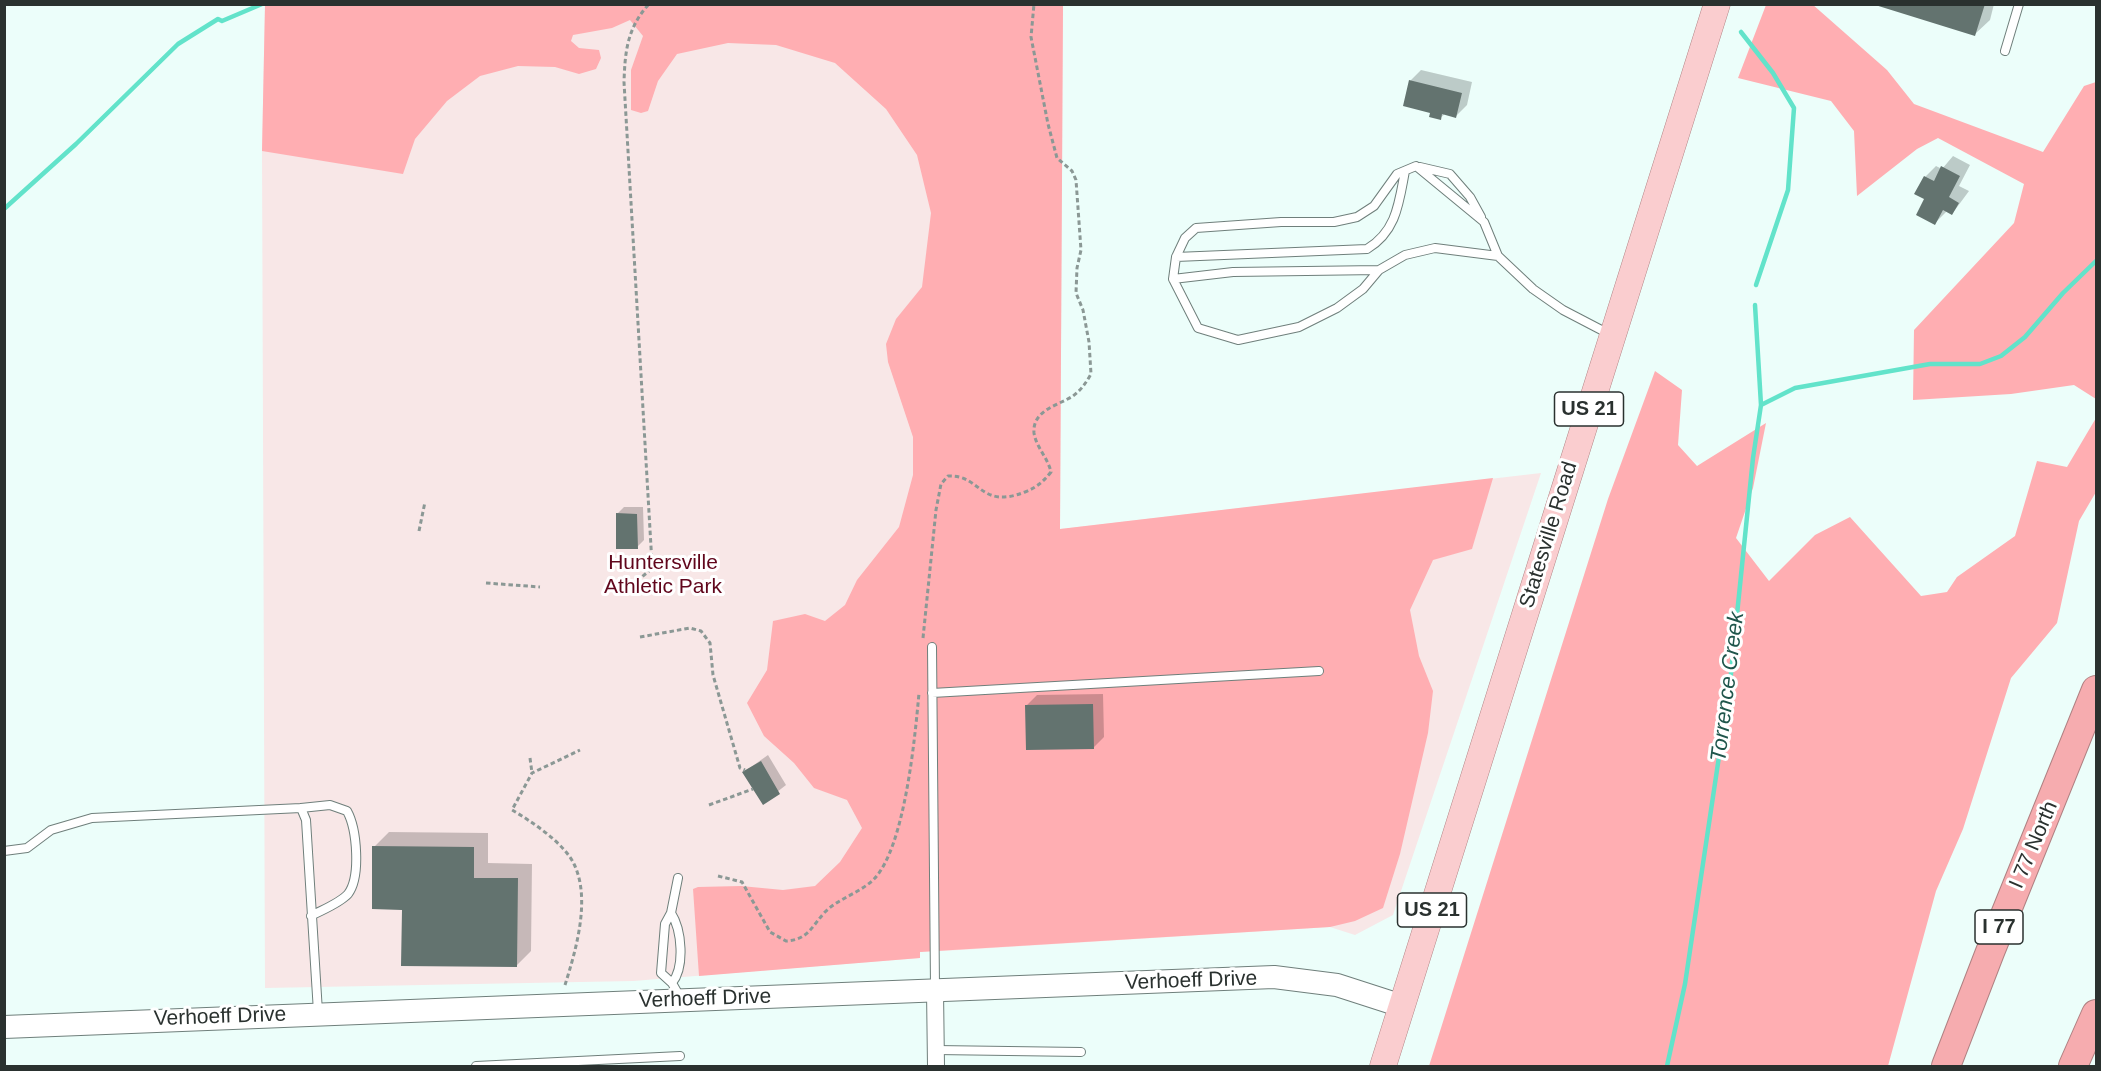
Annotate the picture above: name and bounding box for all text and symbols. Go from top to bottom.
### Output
road number: US 21 [1554,392,1624,426]
street label: Statesville Road [1515,459,1583,611]
park label: Huntersville Athletic Park [604,550,722,600]
water label: Torrence Creek [1706,611,1750,763]
street label: I 77 North [2004,798,2064,892]
road number: US 21 [1398,893,1466,927]
road number: I 77 [1975,910,2023,944]
street label: Verhoeff Drive [1124,966,1258,996]
street label: Verhoeff Drive [638,984,772,1014]
street label: Verhoeff Drive [153,1002,287,1032]

